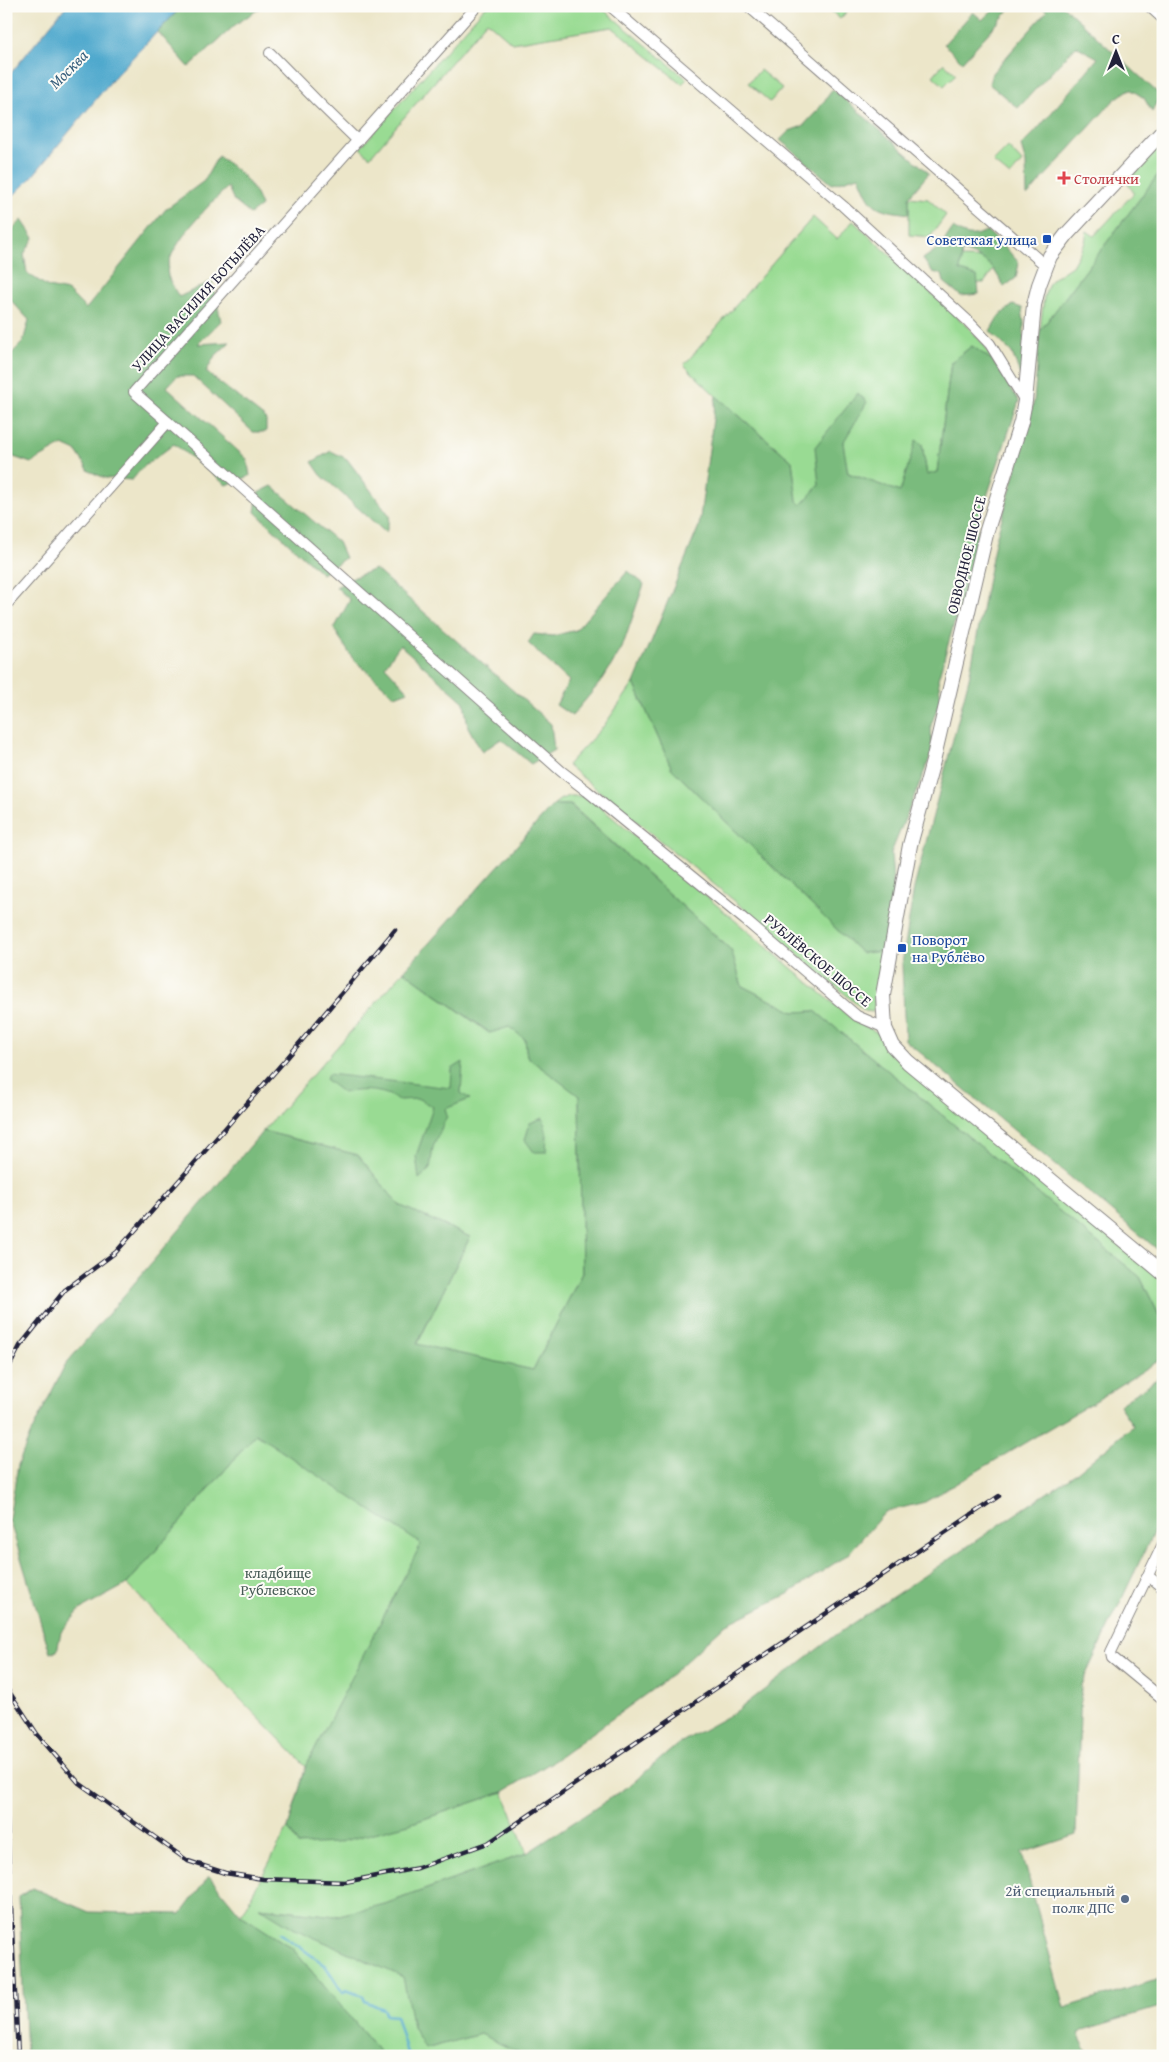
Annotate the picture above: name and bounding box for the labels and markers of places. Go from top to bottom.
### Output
place label: Столички [1074,168,1139,189]
marker: Столички [1058,172,1070,184]
place label: Советская улица [927,229,1038,250]
marker: Советская улица [1041,233,1053,245]
place label: Поворот на Рублёво [912,929,985,967]
marker: Поворот на Рублёво [896,942,908,954]
place label: 2й специальный полк ДПС [1005,1880,1115,1918]
marker: 2й специальный полк ДПС [1119,1893,1131,1905]

